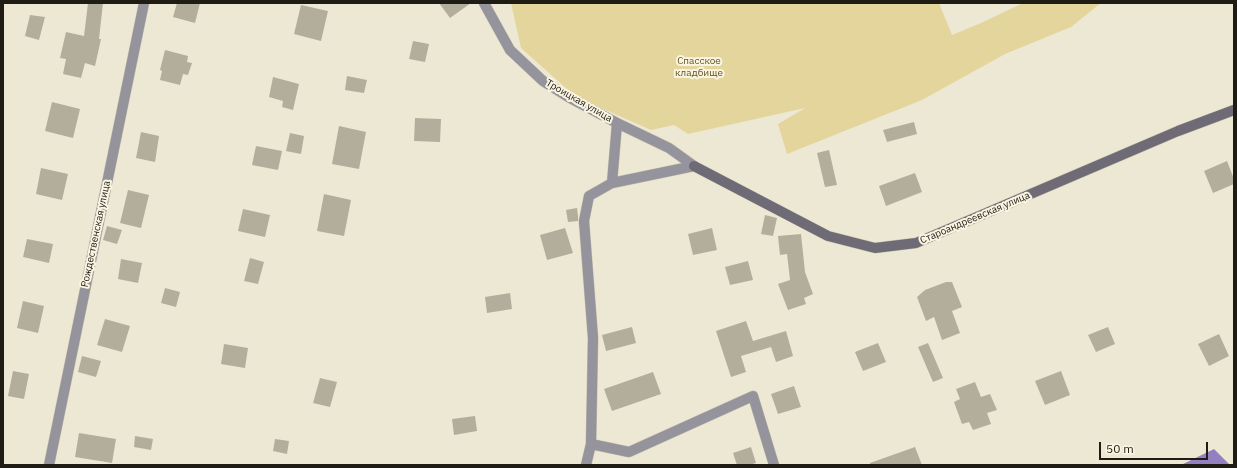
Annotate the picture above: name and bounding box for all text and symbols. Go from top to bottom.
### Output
park label: Спасское кладбище [675,55,723,78]
street label: Троицкая улица [544,77,614,125]
street label: Рождественская улица [79,180,113,288]
street label: Староандреевская улица [918,189,1032,247]
scale bar [1101,434,1210,460]
text: 50 m [1106,441,1134,456]

